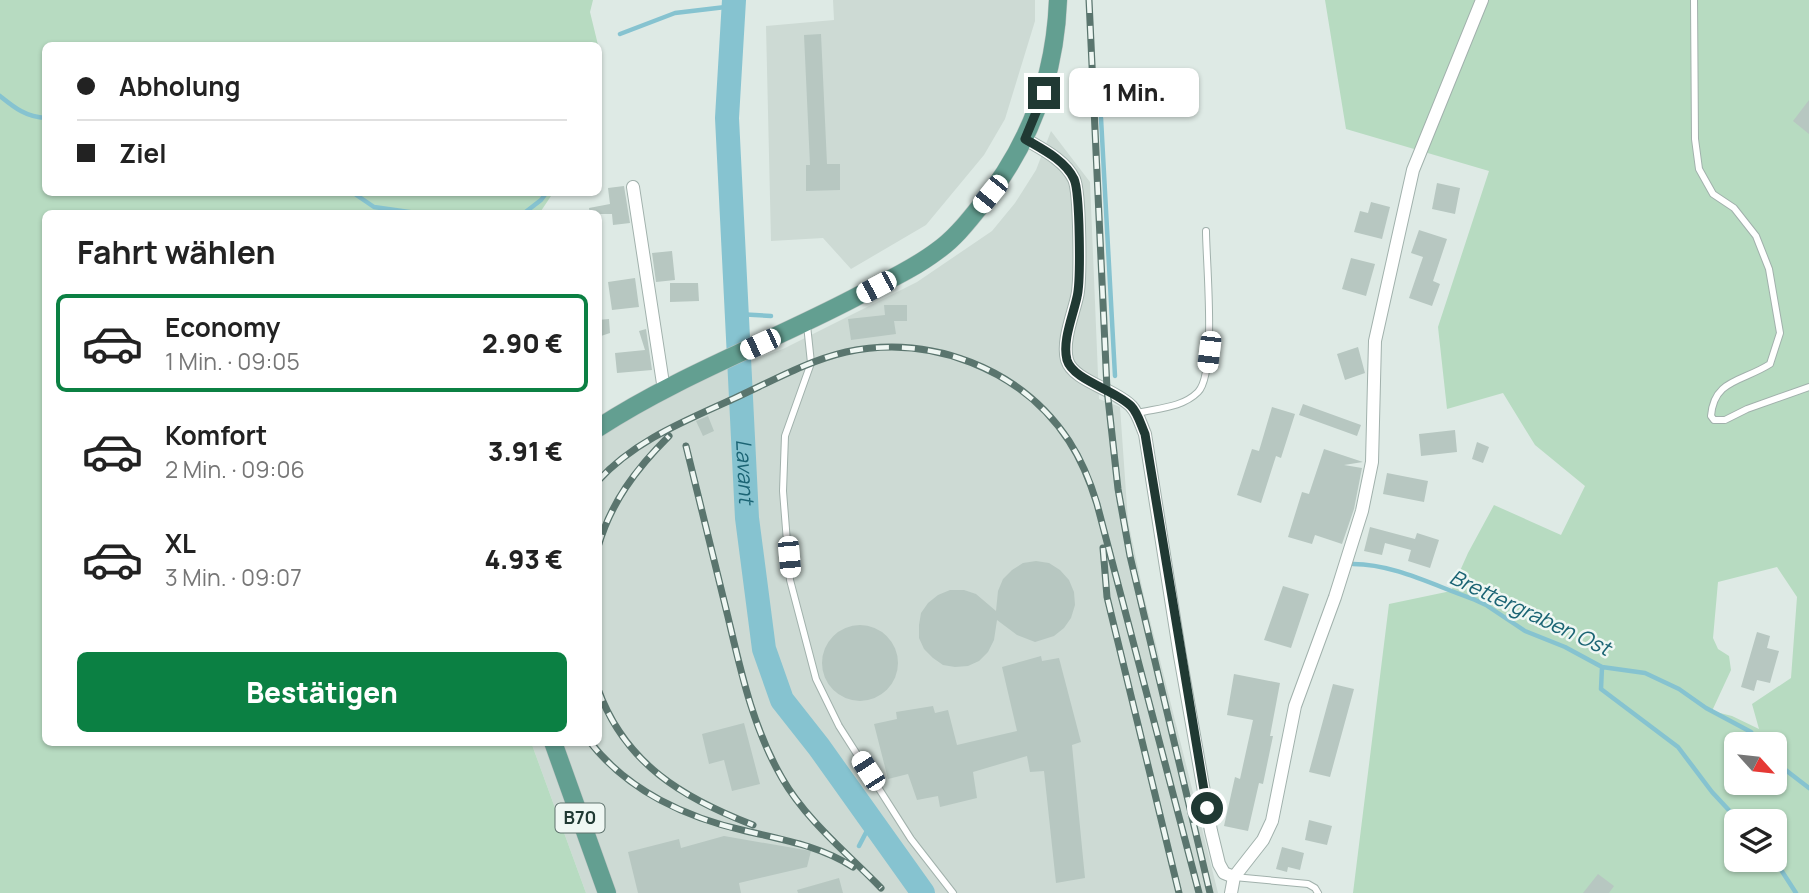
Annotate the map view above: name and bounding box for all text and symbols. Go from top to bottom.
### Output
text: Abholung [119,68,241,104]
callout: 1 Min. [1068,68,1198,118]
text: 1 Min. [1102,76,1166,108]
route end [1028,77,1060,109]
text: Ziel [119,135,167,171]
car [969,171,1012,217]
text: Fahrt wählen [77,230,276,274]
car [853,268,900,306]
text: Economy [165,309,280,345]
icon: car [81,312,144,375]
text: 2.90 € [482,325,563,361]
car [737,326,784,362]
car [1197,330,1222,374]
text: 1 Min. · 09:05 [165,345,300,377]
text: Komfort [165,417,267,453]
icon: car [81,420,144,483]
text: 3.91 € [488,433,563,469]
water label: Lavant [730,438,761,507]
text: 2 Min. · 09:06 [165,453,305,485]
text: XL [165,525,196,561]
icon: car [81,528,144,591]
car [777,535,802,579]
text: 4.93 € [484,541,563,577]
text: 3 Min. · 09:07 [165,561,302,593]
water label: Brettergraben Ost [1445,563,1618,663]
button: Bestätigen [77,652,567,732]
north arrow [1724,732,1787,794]
map controls [1724,732,1787,872]
car [848,748,889,794]
route start [1191,792,1223,824]
road number: B70 [556,804,604,832]
button: layers [1724,809,1787,872]

